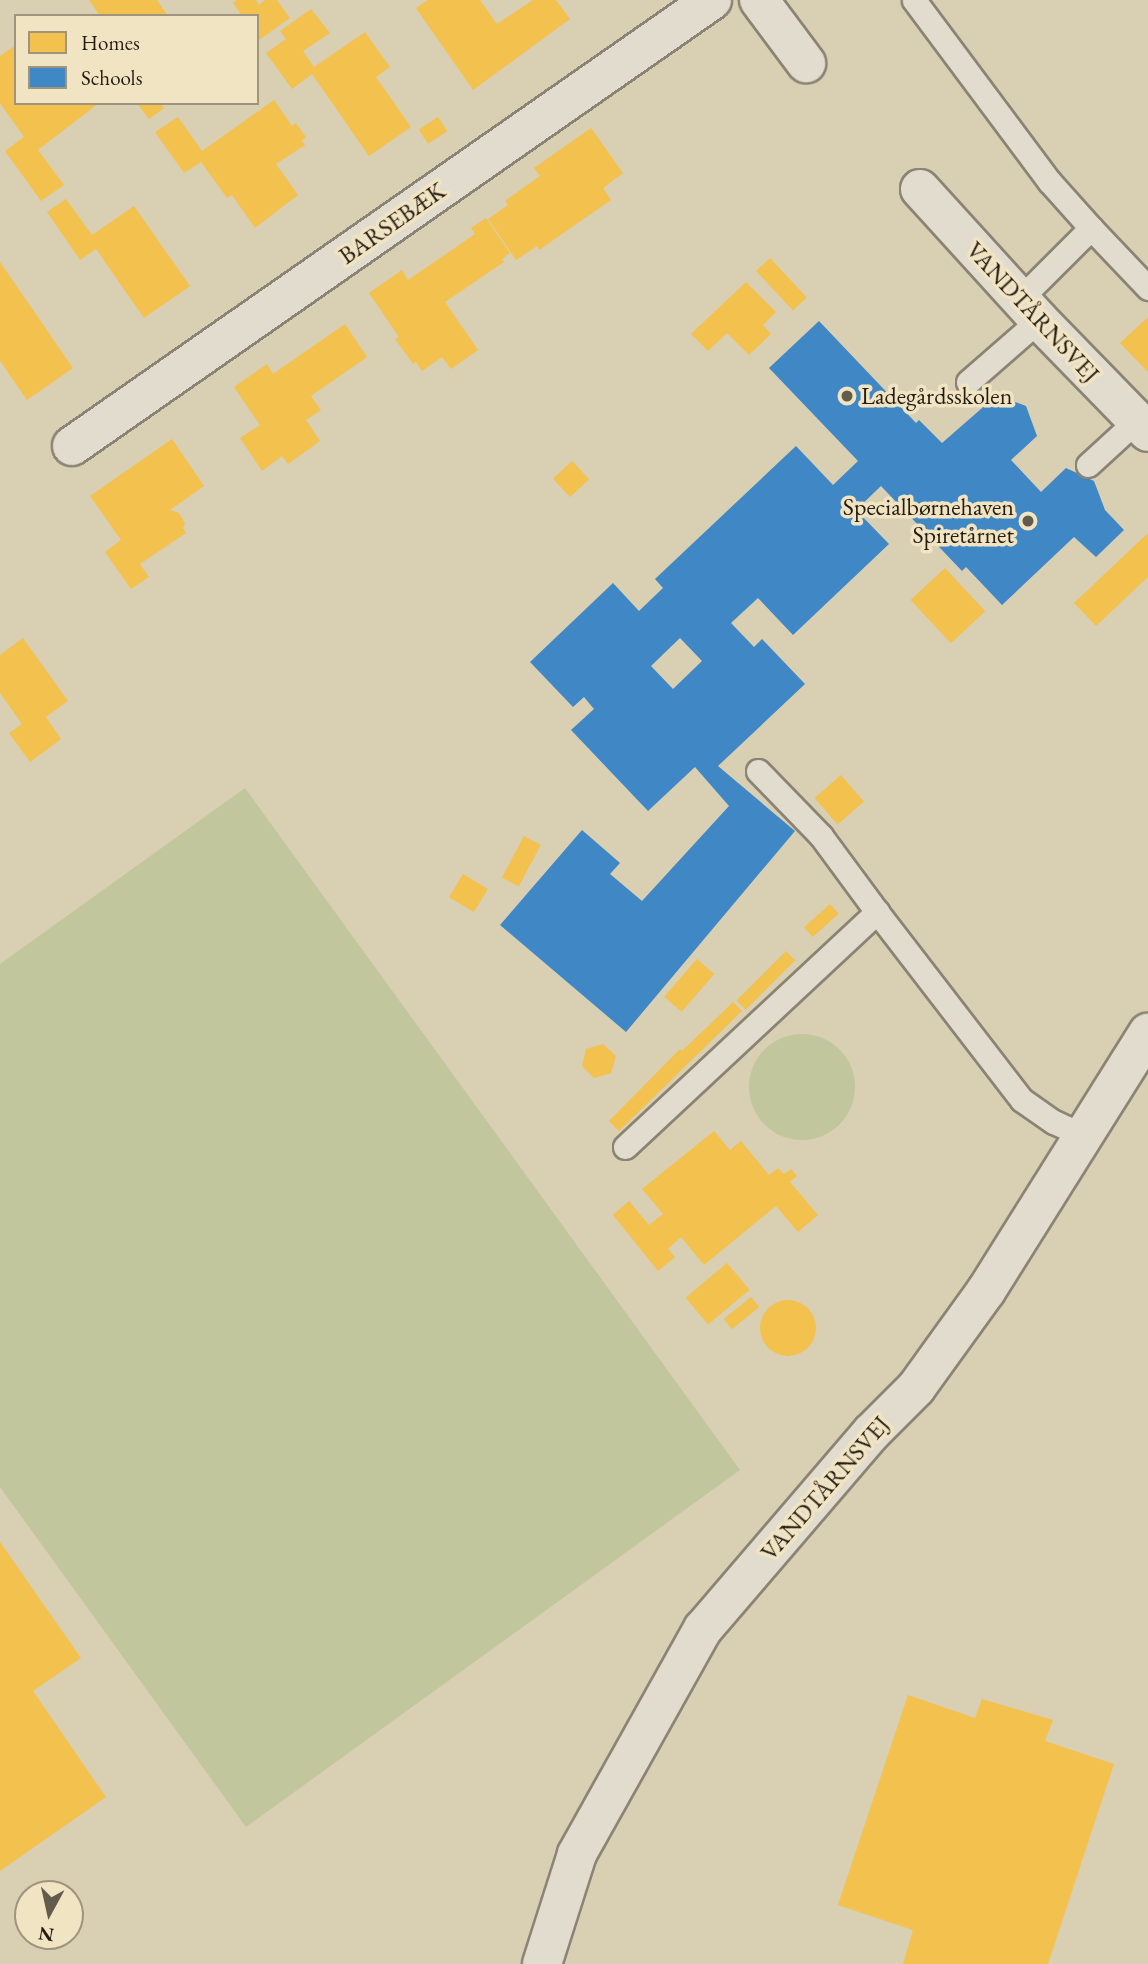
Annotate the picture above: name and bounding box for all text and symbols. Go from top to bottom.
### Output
legend [14,14,259,105]
text: Homes [81,29,140,56]
text: Schools [81,64,142,91]
street label: BARSEBÆK [333,176,451,270]
street label: VANDTÅRNSVEJ [960,236,1106,388]
place label: Ladegårdsskolen [861,382,1012,410]
marker: Ladegårdsskolen [839,388,855,404]
place label: Specialbørnehaven Spiretårnet [843,493,1014,549]
marker: Specialbørnehaven Spiretårnet [1020,513,1036,529]
street label: VANDTÅRNSVEJ [754,1410,896,1566]
north arrow [14,1880,84,1950]
text: N [37,1921,56,1948]

